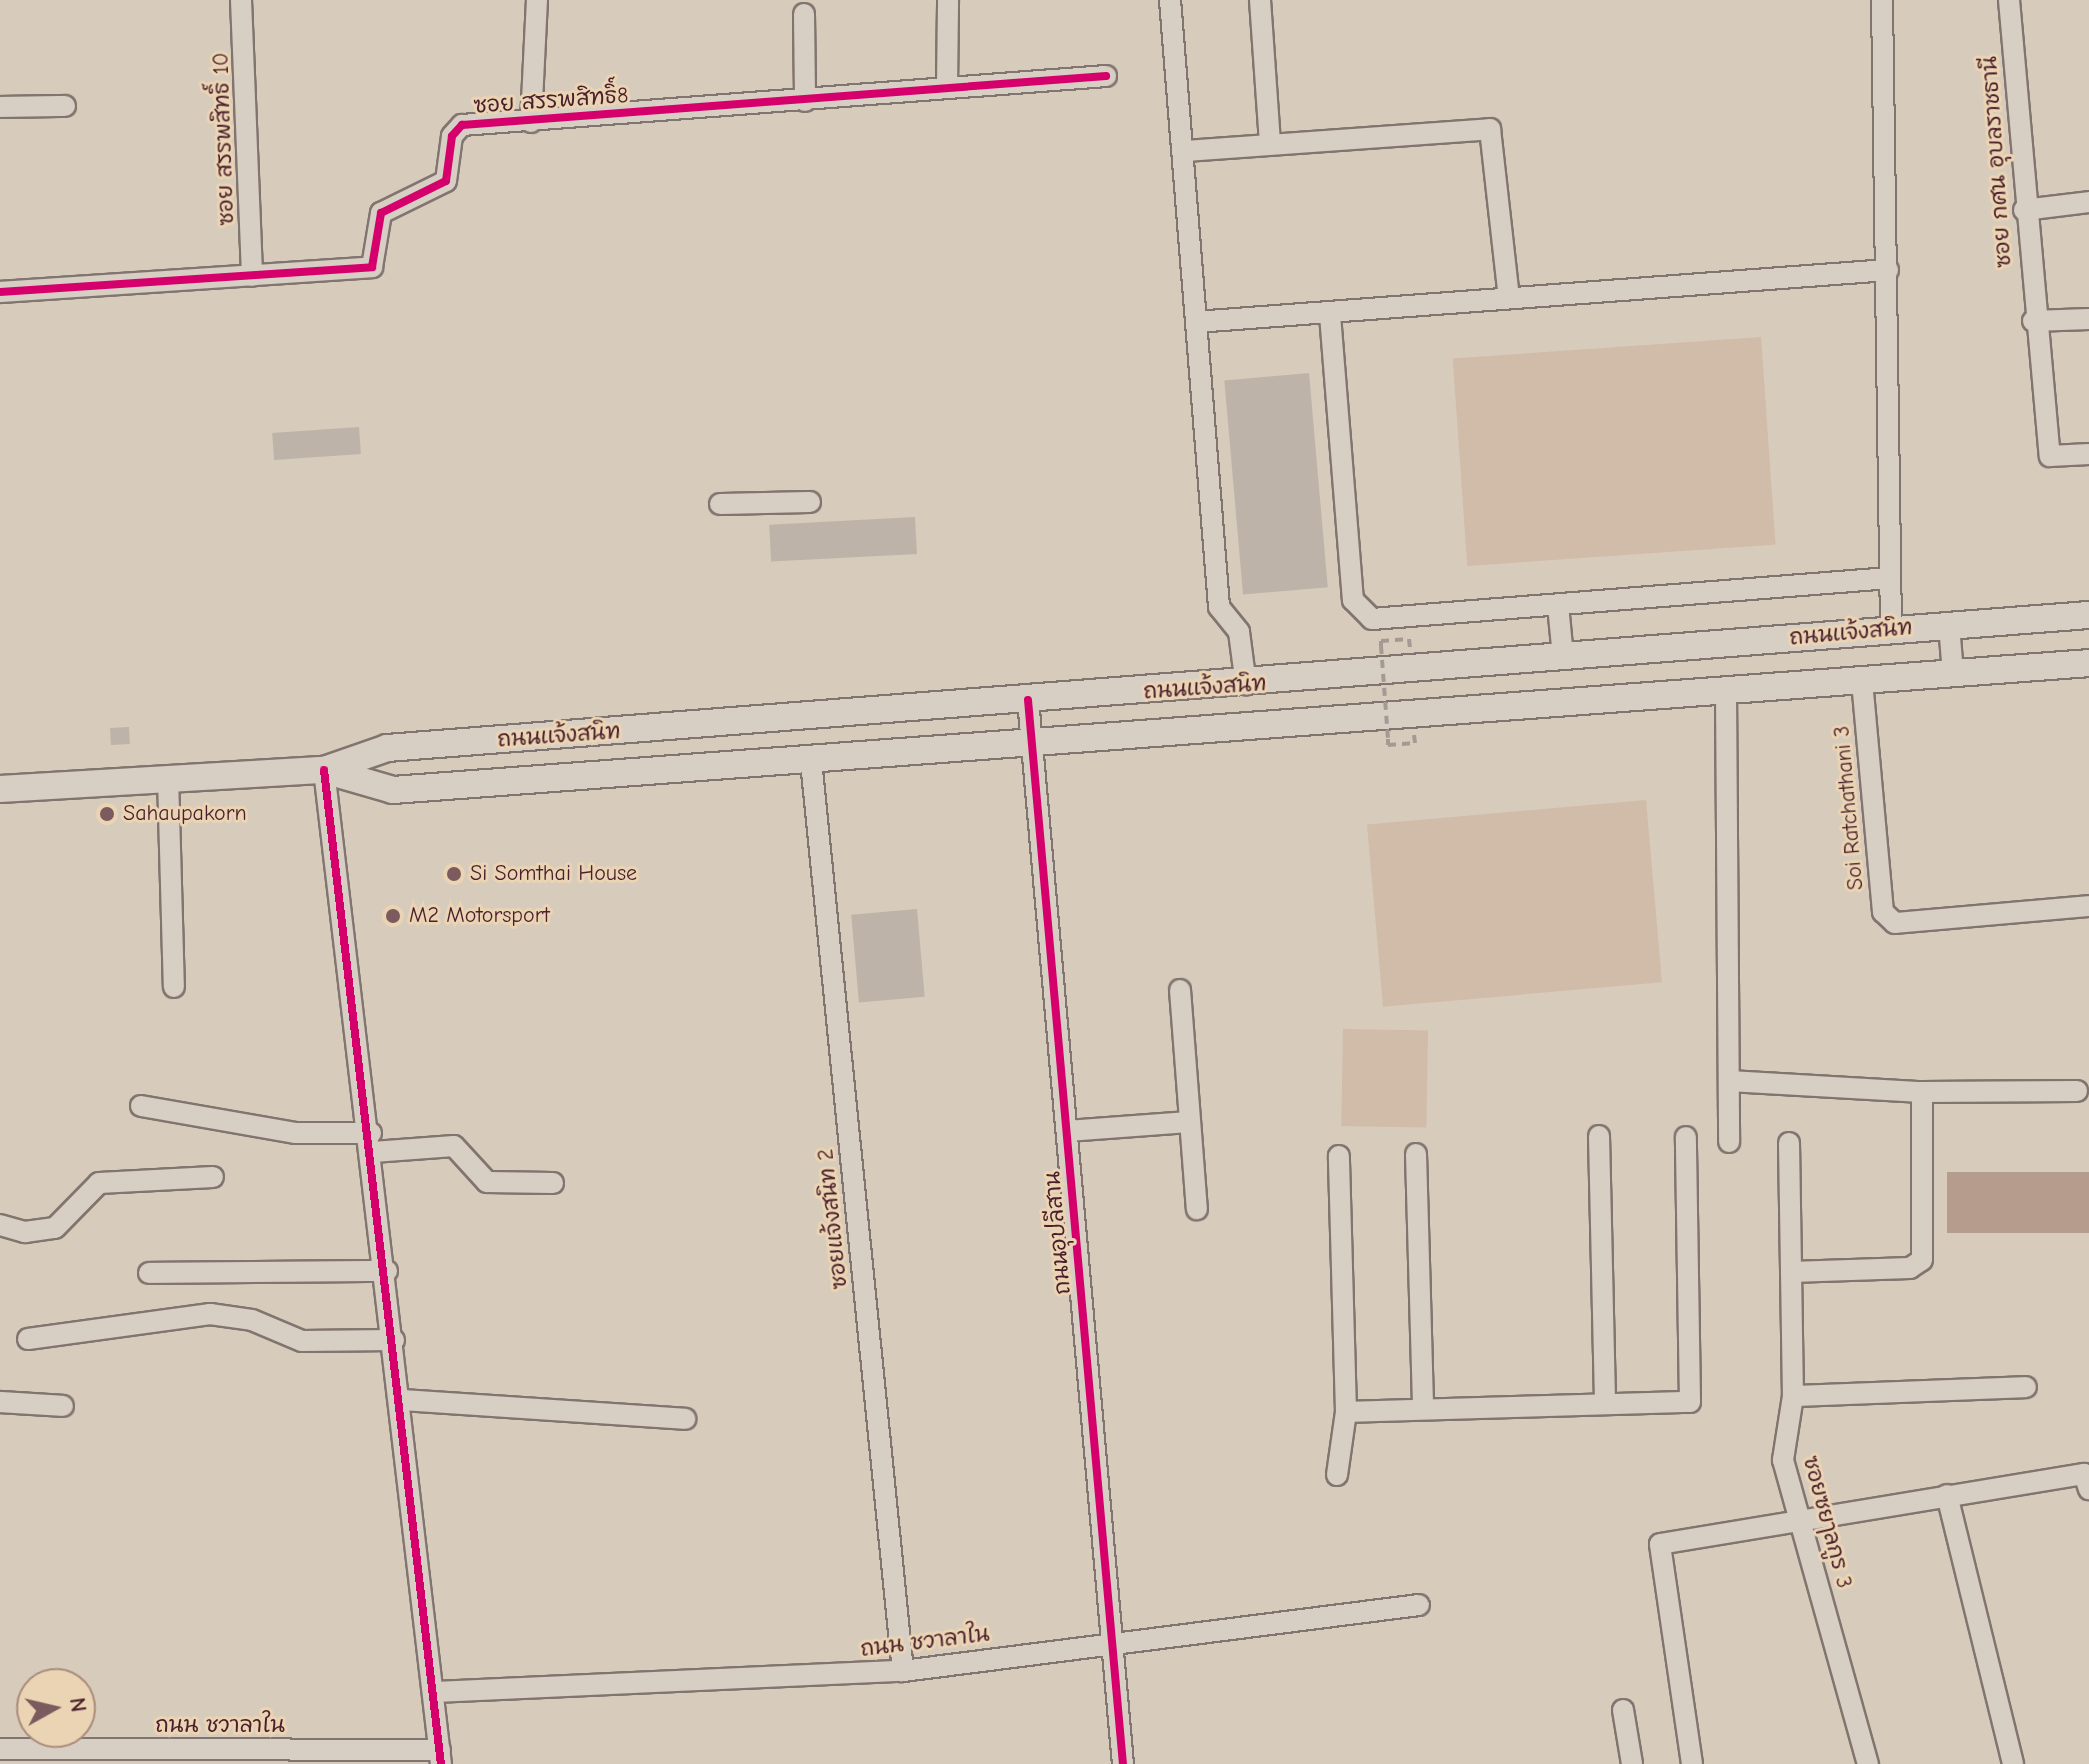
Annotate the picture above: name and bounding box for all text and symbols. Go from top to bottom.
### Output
street label: ซอย สรรพสิทธิ์ 10 [208,52,240,226]
street label: ซอย กศน อุบลราชธานี [1976,55,2018,269]
street label: ซอย สรรพสิทธิ์8 [473,82,629,120]
street label: ถนนแจ้งสนิท [1788,614,1914,652]
street label: ถนนแจ้งสนิท [1142,671,1268,705]
street label: ถนนแจ้งสนิท [496,719,622,753]
street label: Soi Ratchathani 3 [1829,725,1869,891]
place label: Sahaupakorn [123,801,247,827]
marker: Sahaupakorn [98,805,116,823]
place label: Si Somthai House [470,861,637,887]
marker: Si Somthai House [445,865,463,883]
place label: M2 Motorsport [409,903,550,929]
marker: M2 Motorsport [384,907,402,925]
street label: ซอยแจ้งสนิท 2 [813,1148,853,1290]
street label: ถนนอุปลีสาน [1039,1170,1077,1296]
street label: ซอยซยๅลกูร 3 [1797,1453,1857,1591]
street label: ถนน ชวาลาใน [859,1621,991,1663]
north arrow [16,1668,96,1748]
text: N [64,1696,92,1714]
street label: ถนน ชวาลาใน [155,1713,285,1739]

